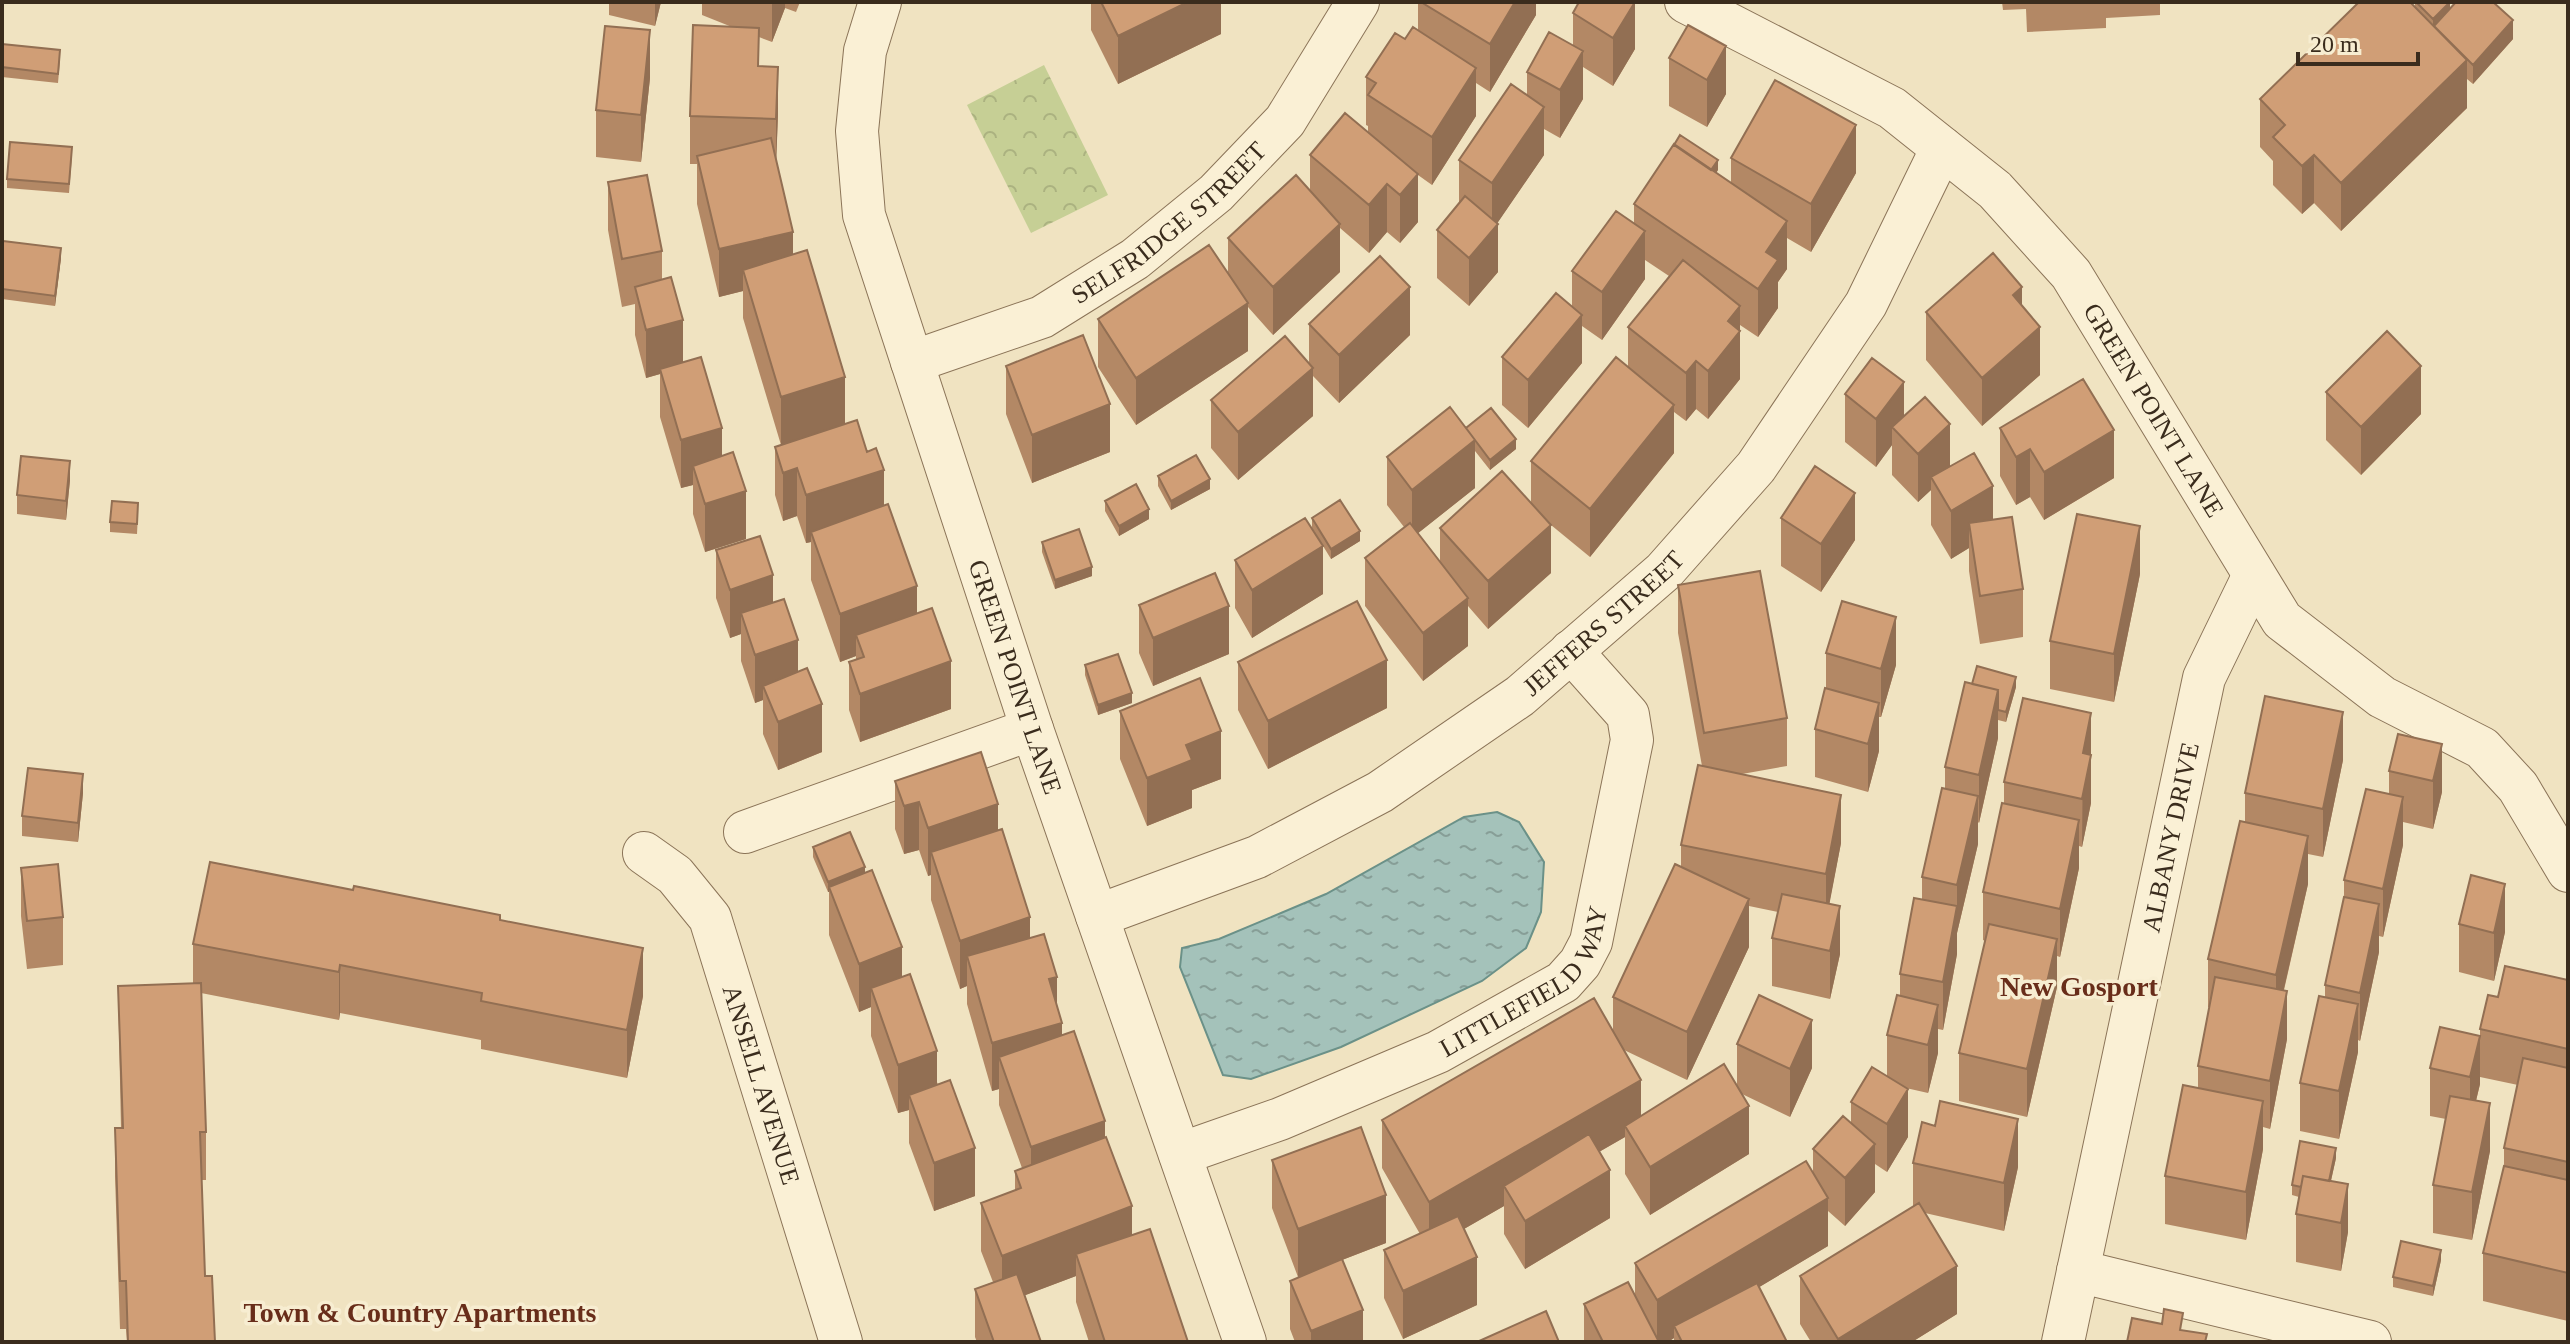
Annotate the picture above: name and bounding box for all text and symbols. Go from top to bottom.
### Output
scale bar [2298,16,2418,66]
text: 20 m [2310,31,2359,57]
street label: SELFRIDGE STREET [1066,136,1272,310]
street label: GREEN POINT LANE [2078,298,2230,522]
street label: JEFFERS STREET [1517,545,1690,701]
street label: GREEN POINT LANE [963,556,1068,798]
street label: ALBANY DRIVE [2136,740,2204,935]
street label: LITTLEFIELD WAY [1434,903,1612,1063]
district label: New Gosport [2000,971,2159,1002]
street label: ANSELL AVENUE [717,981,806,1188]
district label: Town & Country Apartments [244,1297,597,1328]

